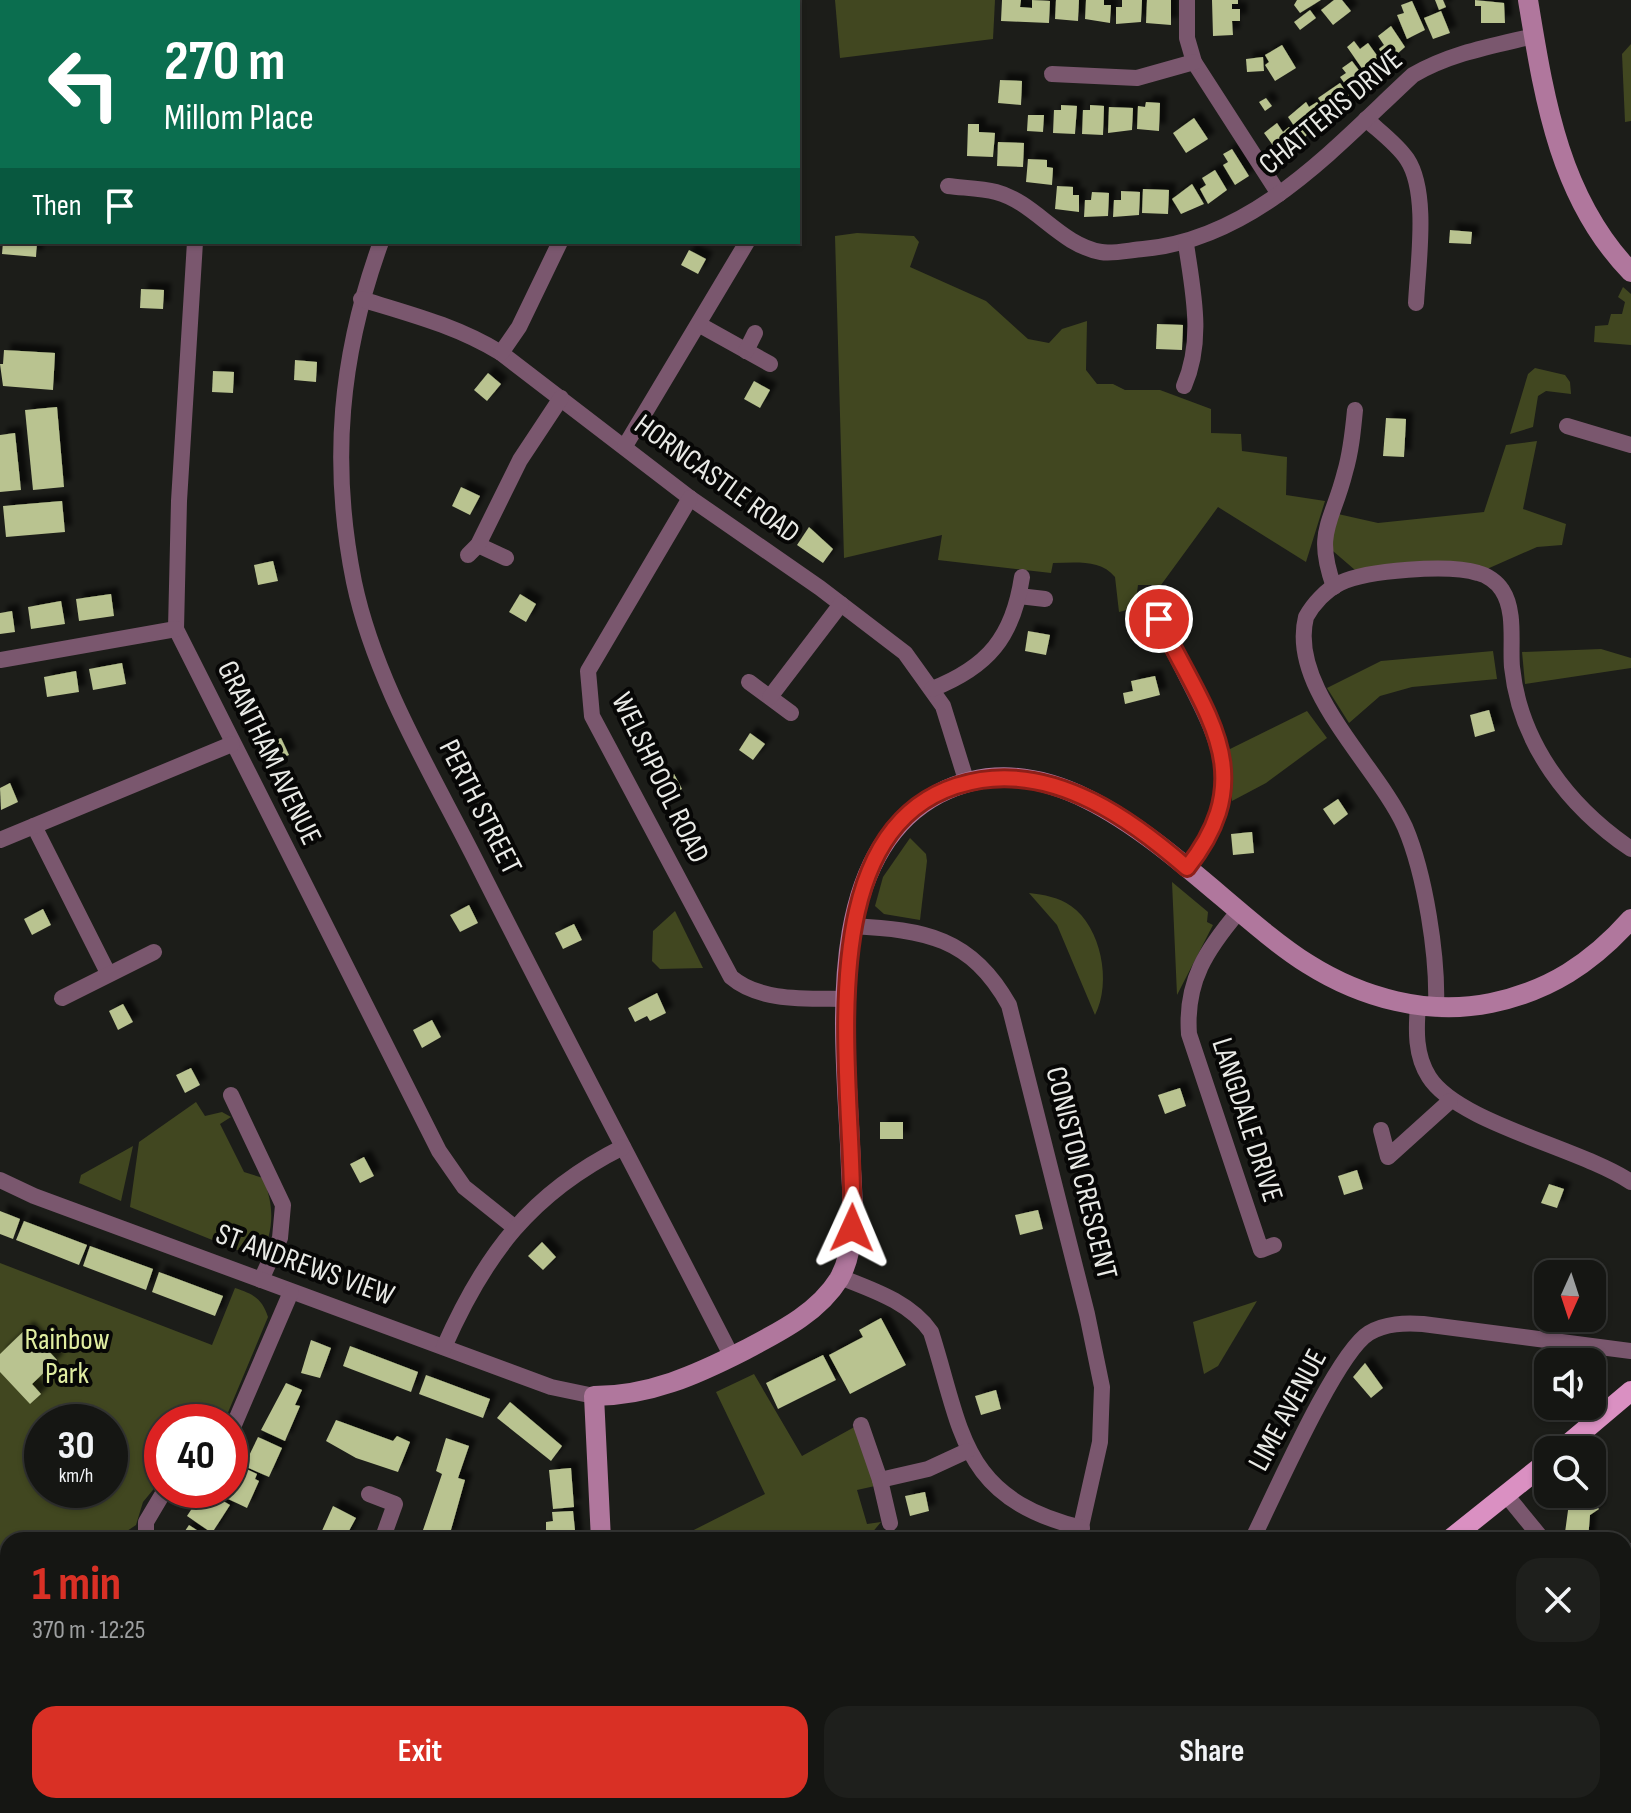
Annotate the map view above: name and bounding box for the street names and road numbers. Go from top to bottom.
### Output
street label: CHATTERIS DRIVE [1252,42,1410,182]
street label: HORNCASTLE ROAD [627,407,807,551]
street label: GRANTHAM AVENUE [209,655,329,851]
street label: WELSHPOOL ROAD [603,687,717,869]
street label: PERTH STREET [431,734,529,880]
street label: LANGDALE DRIVE [1204,1033,1290,1207]
street label: CONISTON CRESCENT [1037,1063,1125,1283]
street label: ST ANDREWS VIEW [211,1216,400,1314]
street label: LIME AVENUE [1241,1343,1335,1477]

